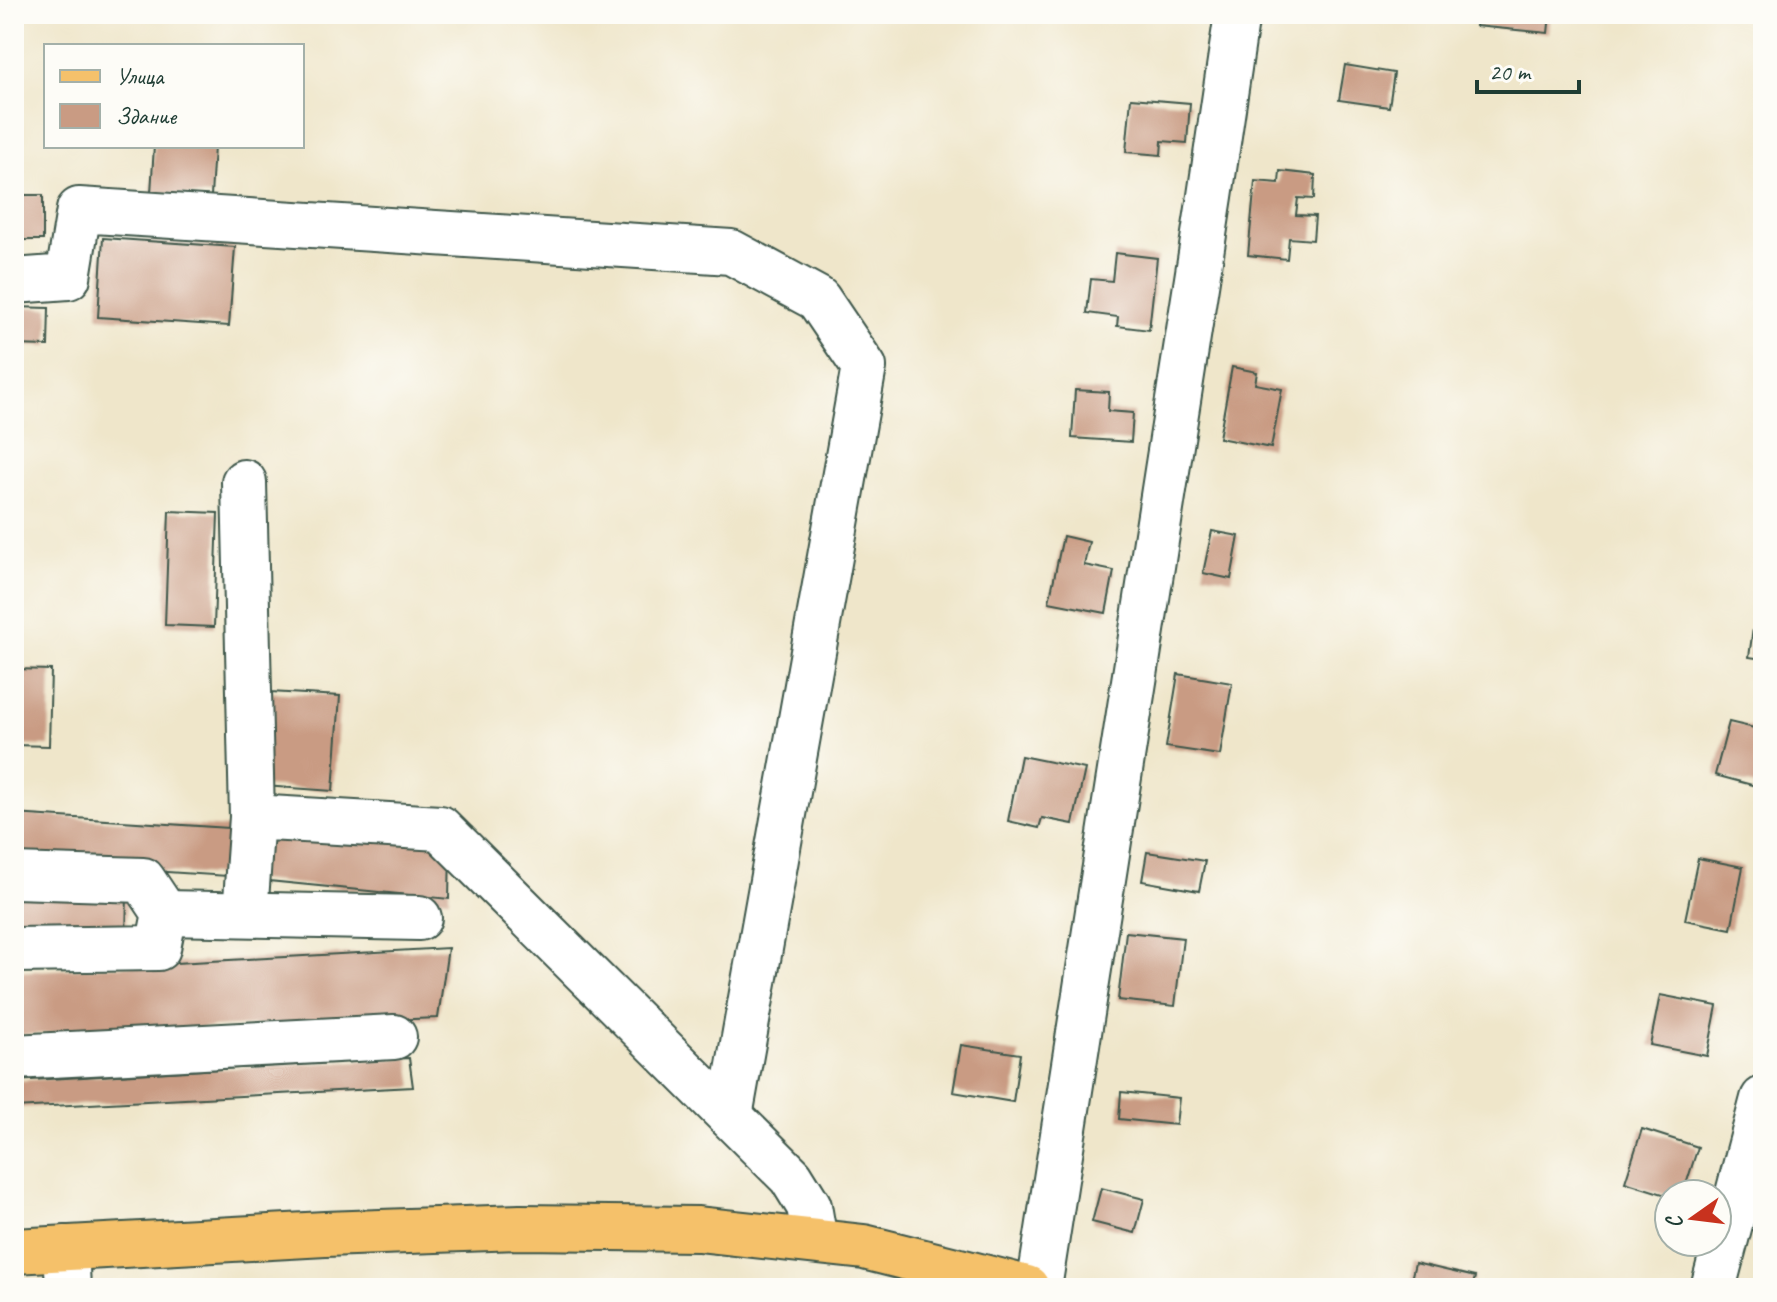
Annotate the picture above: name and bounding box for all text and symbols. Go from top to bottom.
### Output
legend [44,44,304,148]
scale bar [1477,44,1579,94]
text: 20 m [1489,57,1532,87]
text: Улица [116,61,165,91]
text: Здание [116,101,178,131]
north arrow [1653,1178,1733,1258]
text: С [1659,1211,1689,1231]

